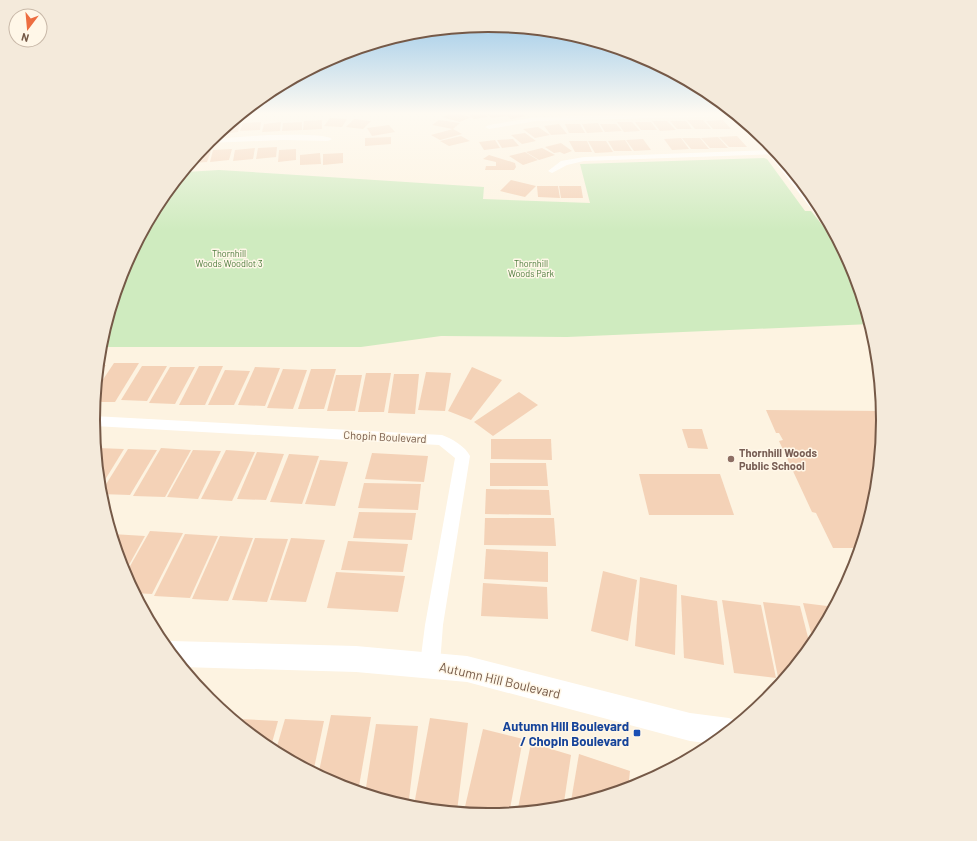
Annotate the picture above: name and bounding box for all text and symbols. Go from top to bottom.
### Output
north arrow [8,8,48,48]
text: N [20,31,30,45]
park label: Thornhill Woods Woodlot 3 [195,248,263,269]
park label: Thornhill Woods Park [508,258,554,279]
street label: Chopin Boulevard [343,428,427,445]
place label: Thornhill Woods Public School [739,446,818,472]
marker: Thornhill Woods Public School [726,454,736,464]
street label: Autumn Hill Boulevard [438,658,562,702]
place label: Autumn Hill Boulevard / Chopin Boulevard [502,718,629,749]
marker: Autumn Hill Boulevard / Chopin Boulevard [632,728,642,738]

